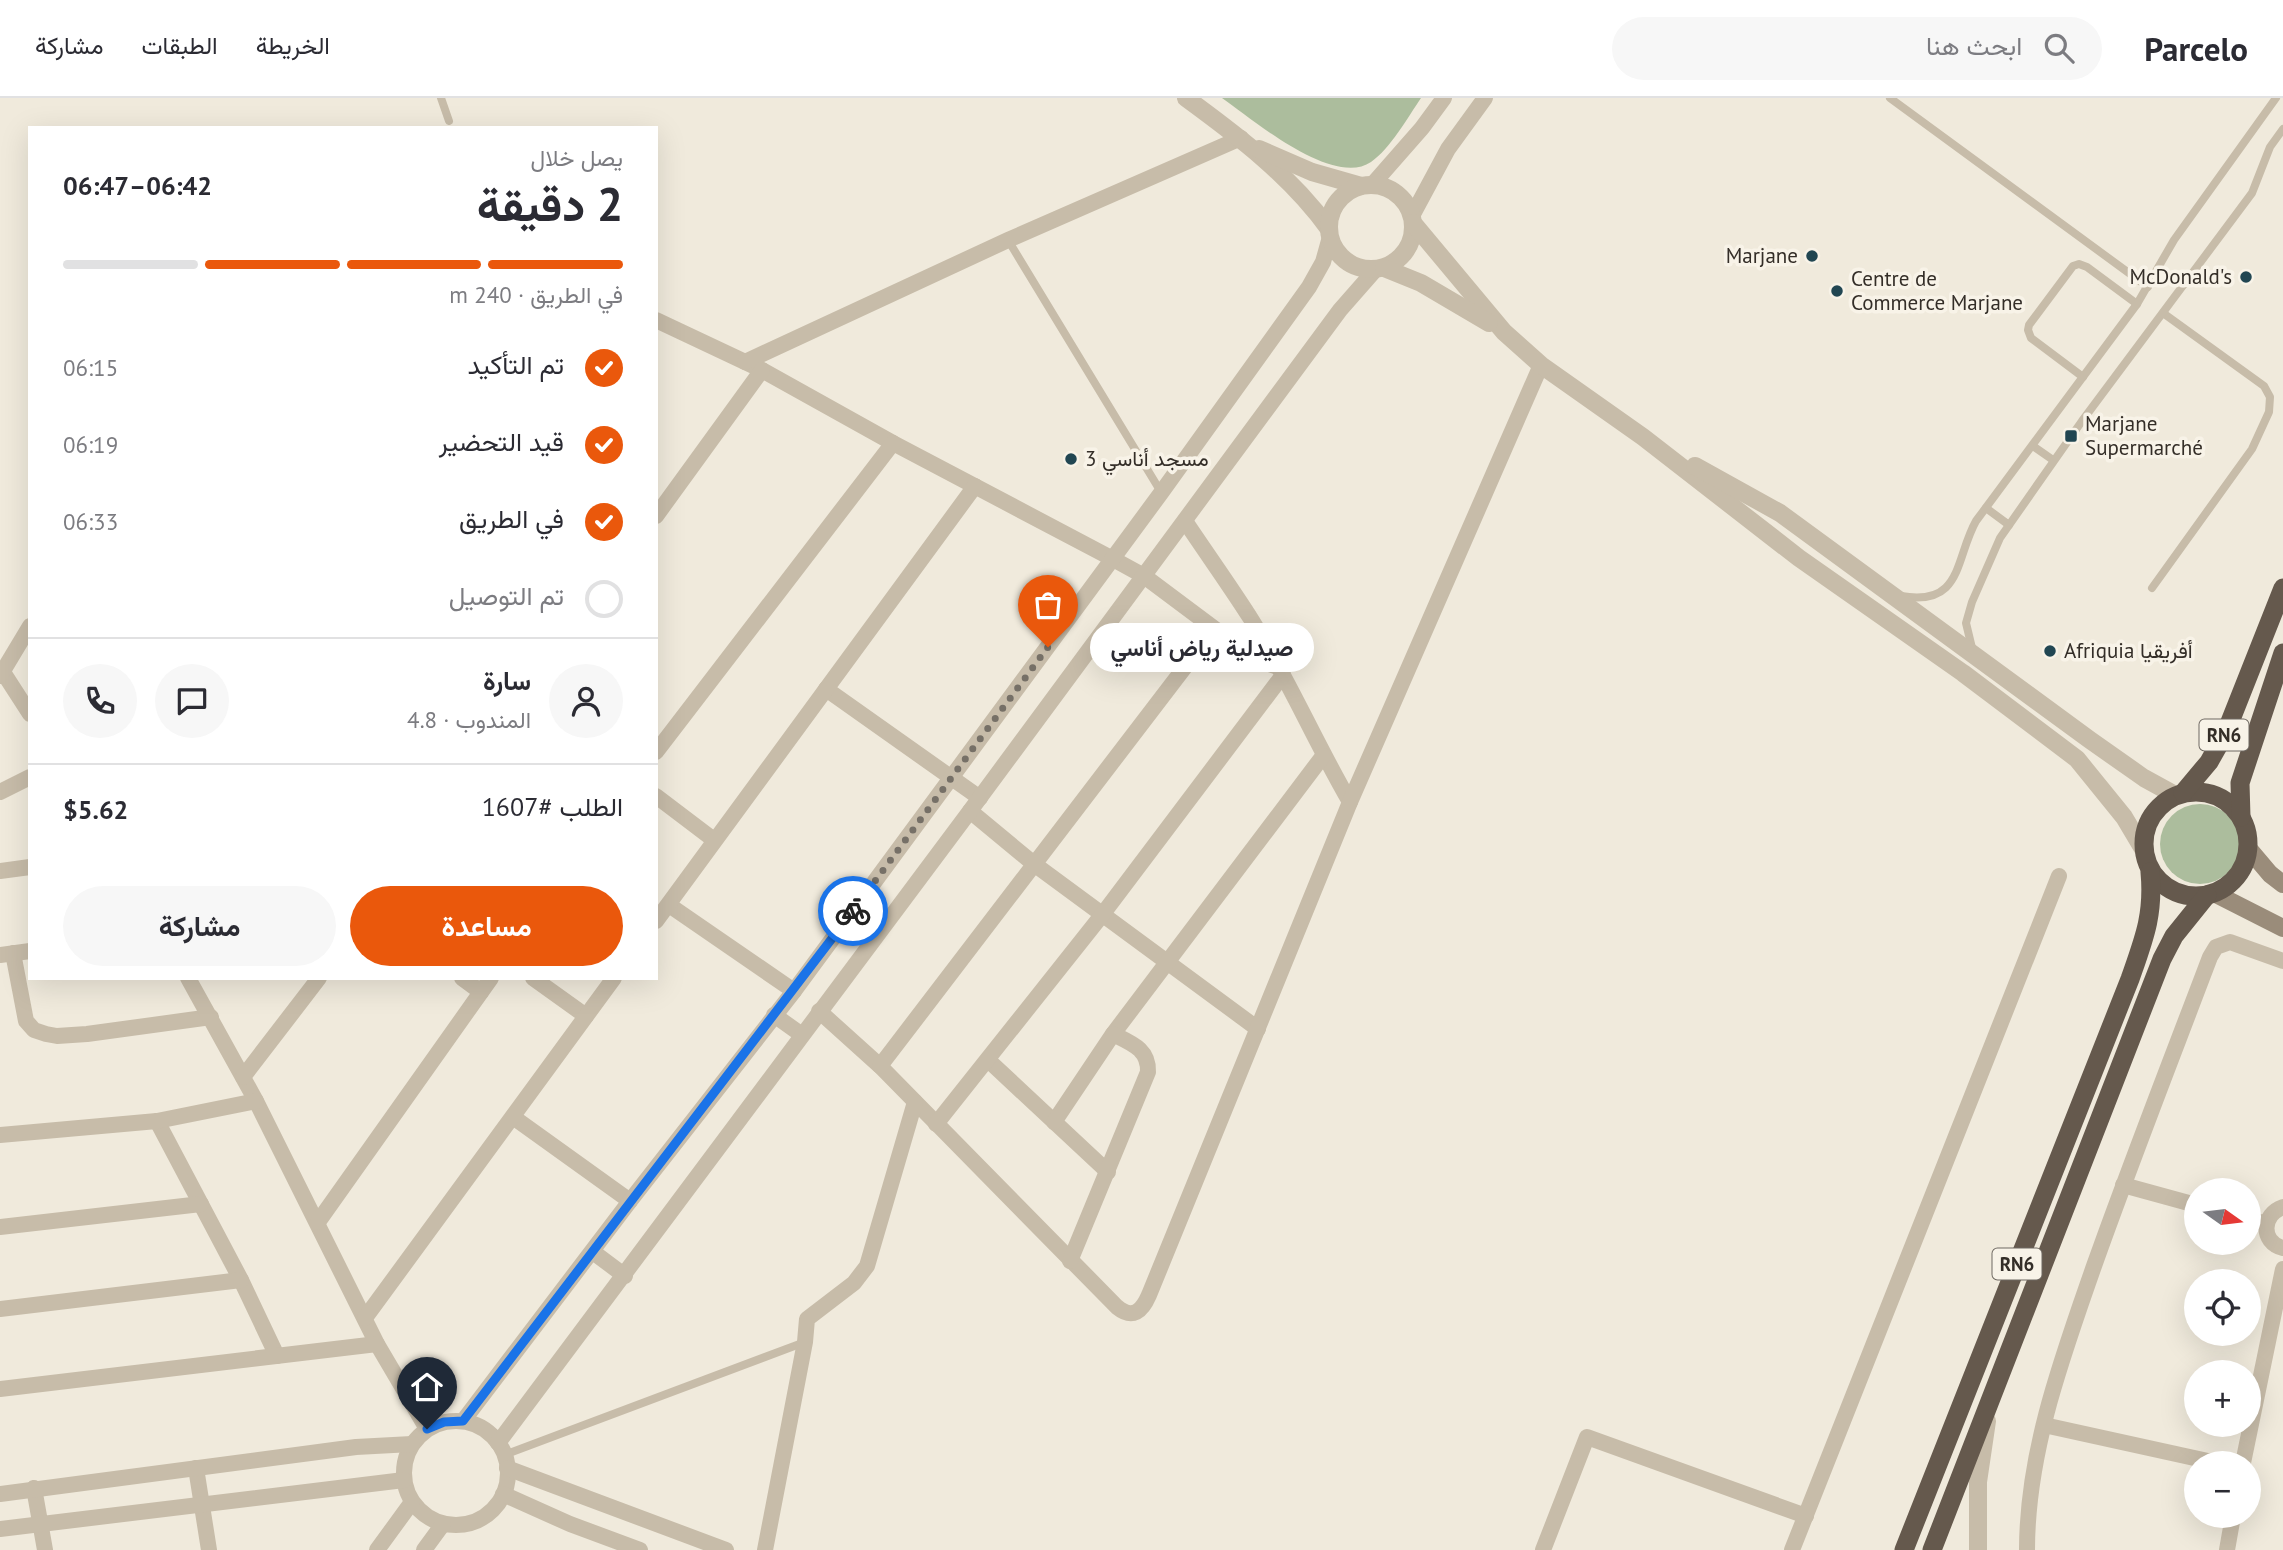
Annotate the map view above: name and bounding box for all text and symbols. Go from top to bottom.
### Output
search box [1612,17,2102,80]
text: Parcelo [2144,27,2248,70]
text: ابحث هنا [1926,29,2022,62]
icon: search [2040,29,2078,67]
text: مشاركة [35,30,103,61]
text: الطبقات [141,30,218,61]
text: الخريطة [256,30,330,61]
text: يصل خلال [531,143,623,172]
text: 06:42–06:47 [63,169,212,202]
text: 2 دقيقة [477,174,623,234]
place label: Marjane [1726,242,1798,269]
marker: Marjane [1804,248,1820,264]
place label: McDonald's [2129,263,2232,290]
place label: Centre de Commerce Marjane [1851,265,2023,316]
marker: McDonald's [2238,269,2254,285]
text: في الطريق · 240 m [449,280,623,309]
marker: Centre de Commerce Marjane [1829,283,1845,299]
text: تم التأكيد [468,348,564,381]
icon: check [585,349,623,387]
text: 06:15 [63,353,118,382]
place label: Marjane Supermarché [2085,410,2203,461]
text: قيد التحضير [439,425,564,458]
icon: check [585,426,623,464]
marker: Marjane Supermarché [2063,428,2079,444]
text: 06:19 [63,430,118,459]
place label: مسجد أناسي 3 [1085,445,1209,476]
marker: مسجد أناسي 3 [1063,451,1079,467]
text: في الطريق [459,502,564,535]
icon: check [585,503,623,541]
text: 06:33 [63,507,118,536]
pin [1018,575,1078,647]
text: تم التوصيل [449,579,564,612]
icon: bag [1029,586,1067,624]
callout: صيدلية رياض أناسي [1090,622,1314,672]
text: صيدلية رياض أناسي [1110,633,1294,662]
place label: Afriquia أفريقيا [2064,637,2193,664]
marker: Afriquia أفريقيا [2042,643,2058,659]
button: phone [63,664,137,738]
button: chat [155,664,229,738]
text: سارة [483,664,531,697]
button: person [549,664,623,738]
text: المندوب · 4.8 [407,705,531,734]
road number: RN6 [2200,720,2248,750]
text: الطلب #1607 [482,790,623,823]
text: $5.62 [63,793,128,826]
courier [818,876,888,946]
button: مشاركة [63,886,336,966]
button: مساعدة [350,886,623,966]
icon: bike [834,892,872,930]
north arrow [2184,1178,2261,1255]
map controls [2184,1178,2261,1528]
road number: RN6 [1993,1248,2042,1280]
button: locate [2184,1269,2261,1346]
pin [397,1357,457,1429]
button: + [2184,1360,2261,1437]
icon: home [408,1368,446,1406]
button: − [2184,1451,2261,1528]

